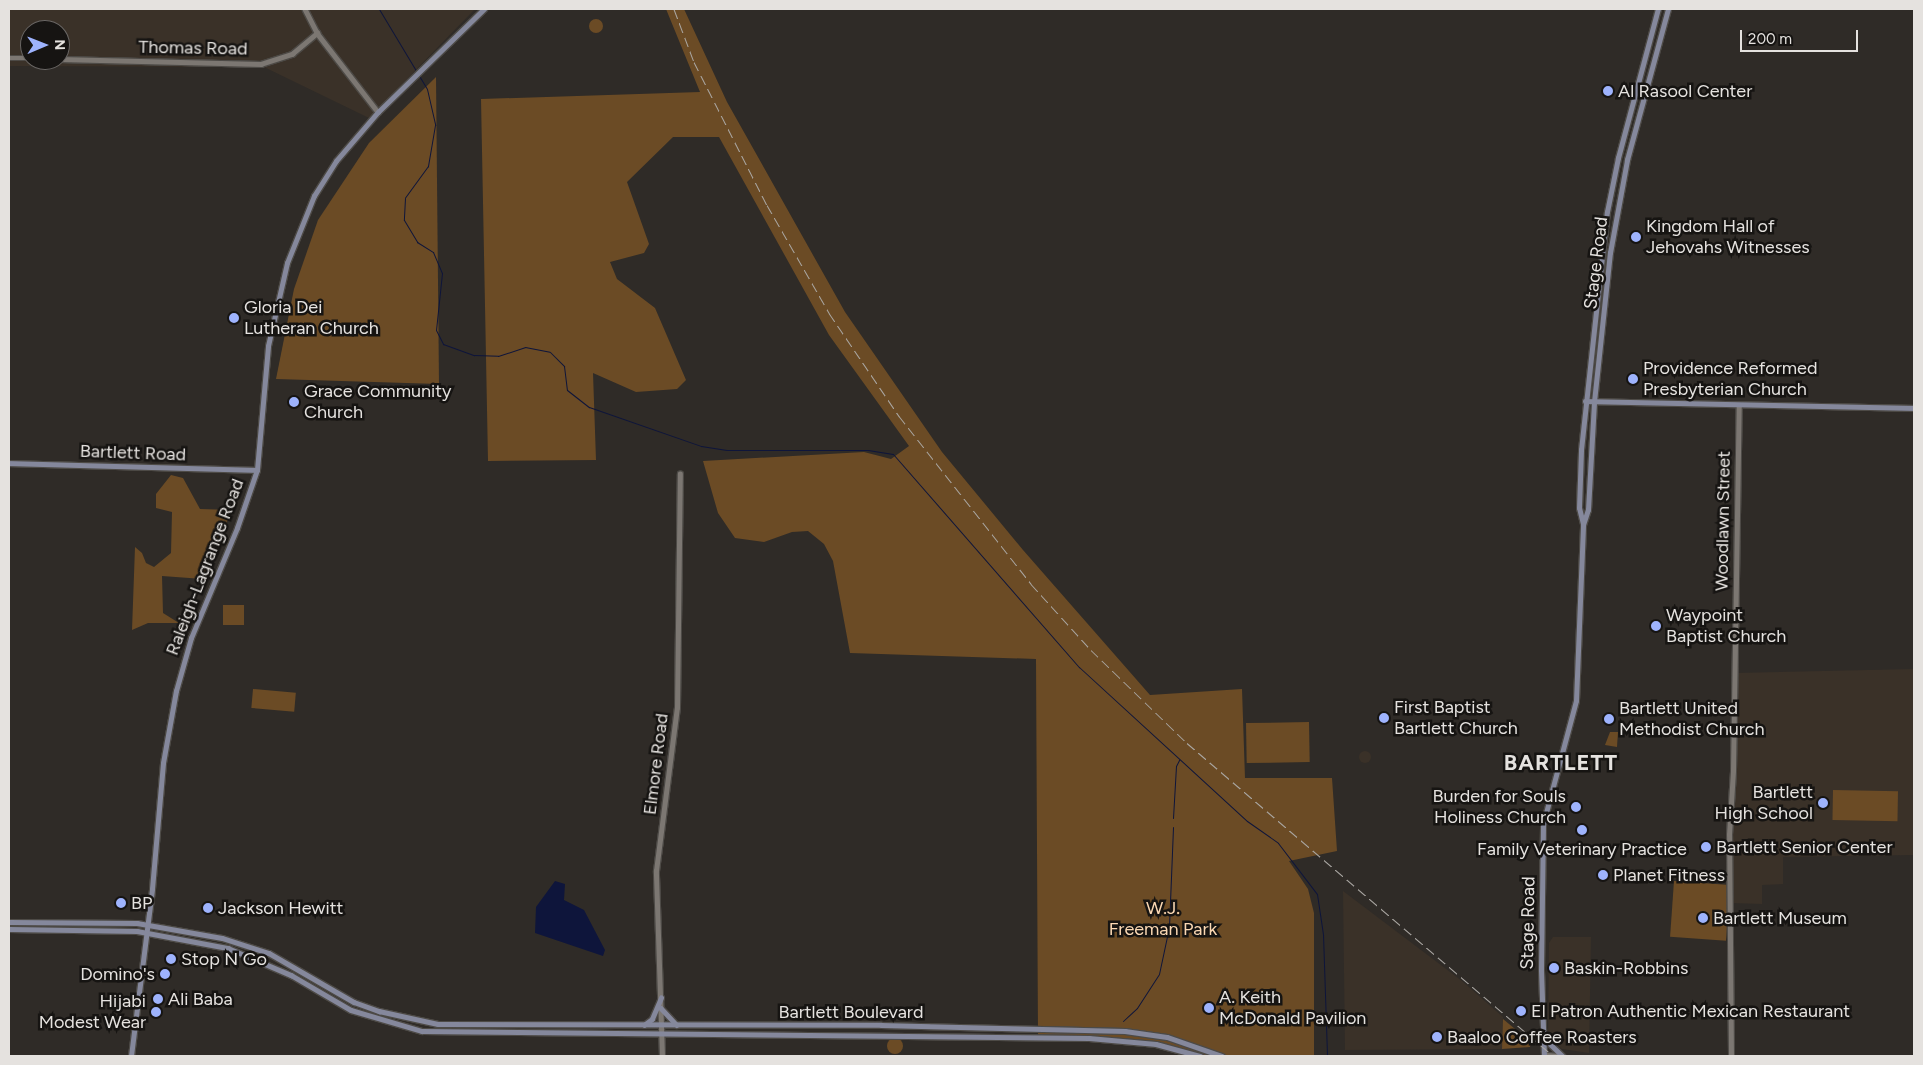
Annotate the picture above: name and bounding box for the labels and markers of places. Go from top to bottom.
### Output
place label: Al Rasool Center [1618,80,1752,102]
marker: Al Rasool Center [1602,85,1614,97]
place label: Kingdom Hall of Jehovahs Witnesses [1646,216,1810,258]
marker: Kingdom Hall of Jehovahs Witnesses [1630,231,1642,243]
place label: Gloria Dei Lutheran Church [244,297,379,340]
marker: Gloria Dei Lutheran Church [228,312,240,324]
place label: Providence Reformed Presbyterian Church [1643,358,1817,400]
marker: Providence Reformed Presbyterian Church [1627,373,1639,385]
place label: Grace Community Church [304,381,452,424]
marker: Grace Community Church [288,396,300,408]
place label: Waypoint Baptist Church [1666,605,1786,648]
marker: Waypoint Baptist Church [1650,620,1662,632]
place label: First Baptist Bartlett Church [1394,697,1518,740]
place label: Bartlett United Methodist Church [1619,698,1765,741]
marker: First Baptist Bartlett Church [1378,712,1390,724]
marker: Bartlett United Methodist Church [1603,713,1615,725]
place label: Bartlett High School [1715,782,1813,824]
place label: Burden for Souls Holiness Church [1433,786,1566,829]
marker: Bartlett High School [1817,797,1829,809]
marker: Burden for Souls Holiness Church [1570,801,1582,813]
marker: Family Veterinary Practice [1576,824,1588,836]
place label: Bartlett Senior Center [1716,836,1892,858]
place label: Family Veterinary Practice [1477,838,1687,860]
marker: Bartlett Senior Center [1700,841,1712,853]
place label: Planet Fitness [1613,864,1725,886]
marker: Planet Fitness [1597,869,1609,881]
place label: BP [131,892,152,914]
marker: BP [115,897,127,909]
place label: Jackson Hewitt [218,897,343,919]
marker: Jackson Hewitt [202,902,214,914]
place label: Bartlett Museum [1713,907,1847,929]
marker: Bartlett Museum [1697,912,1709,924]
place label: Stop N Go [181,948,267,970]
marker: Stop N Go [165,953,177,965]
place label: Baskin-Robbins [1564,957,1688,979]
marker: Baskin-Robbins [1548,962,1560,974]
place label: Domino's [80,963,155,985]
marker: Domino's [159,968,171,980]
place label: A. Keith McDonald Pavilion [1219,987,1366,1030]
place label: Ali Baba [168,988,233,1010]
place label: Hijabi Modest Wear [39,991,146,1034]
marker: Ali Baba [152,993,164,1005]
place label: El Patron Authentic Mexican Restaurant [1531,1000,1850,1022]
marker: A. Keith McDonald Pavilion [1203,1002,1215,1014]
marker: El Patron Authentic Mexican Restaurant [1515,1005,1527,1017]
marker: Hijabi Modest Wear [150,1006,162,1018]
place label: Baaloo Coffee Roasters [1447,1026,1637,1048]
marker: Baaloo Coffee Roasters [1431,1031,1443,1043]

